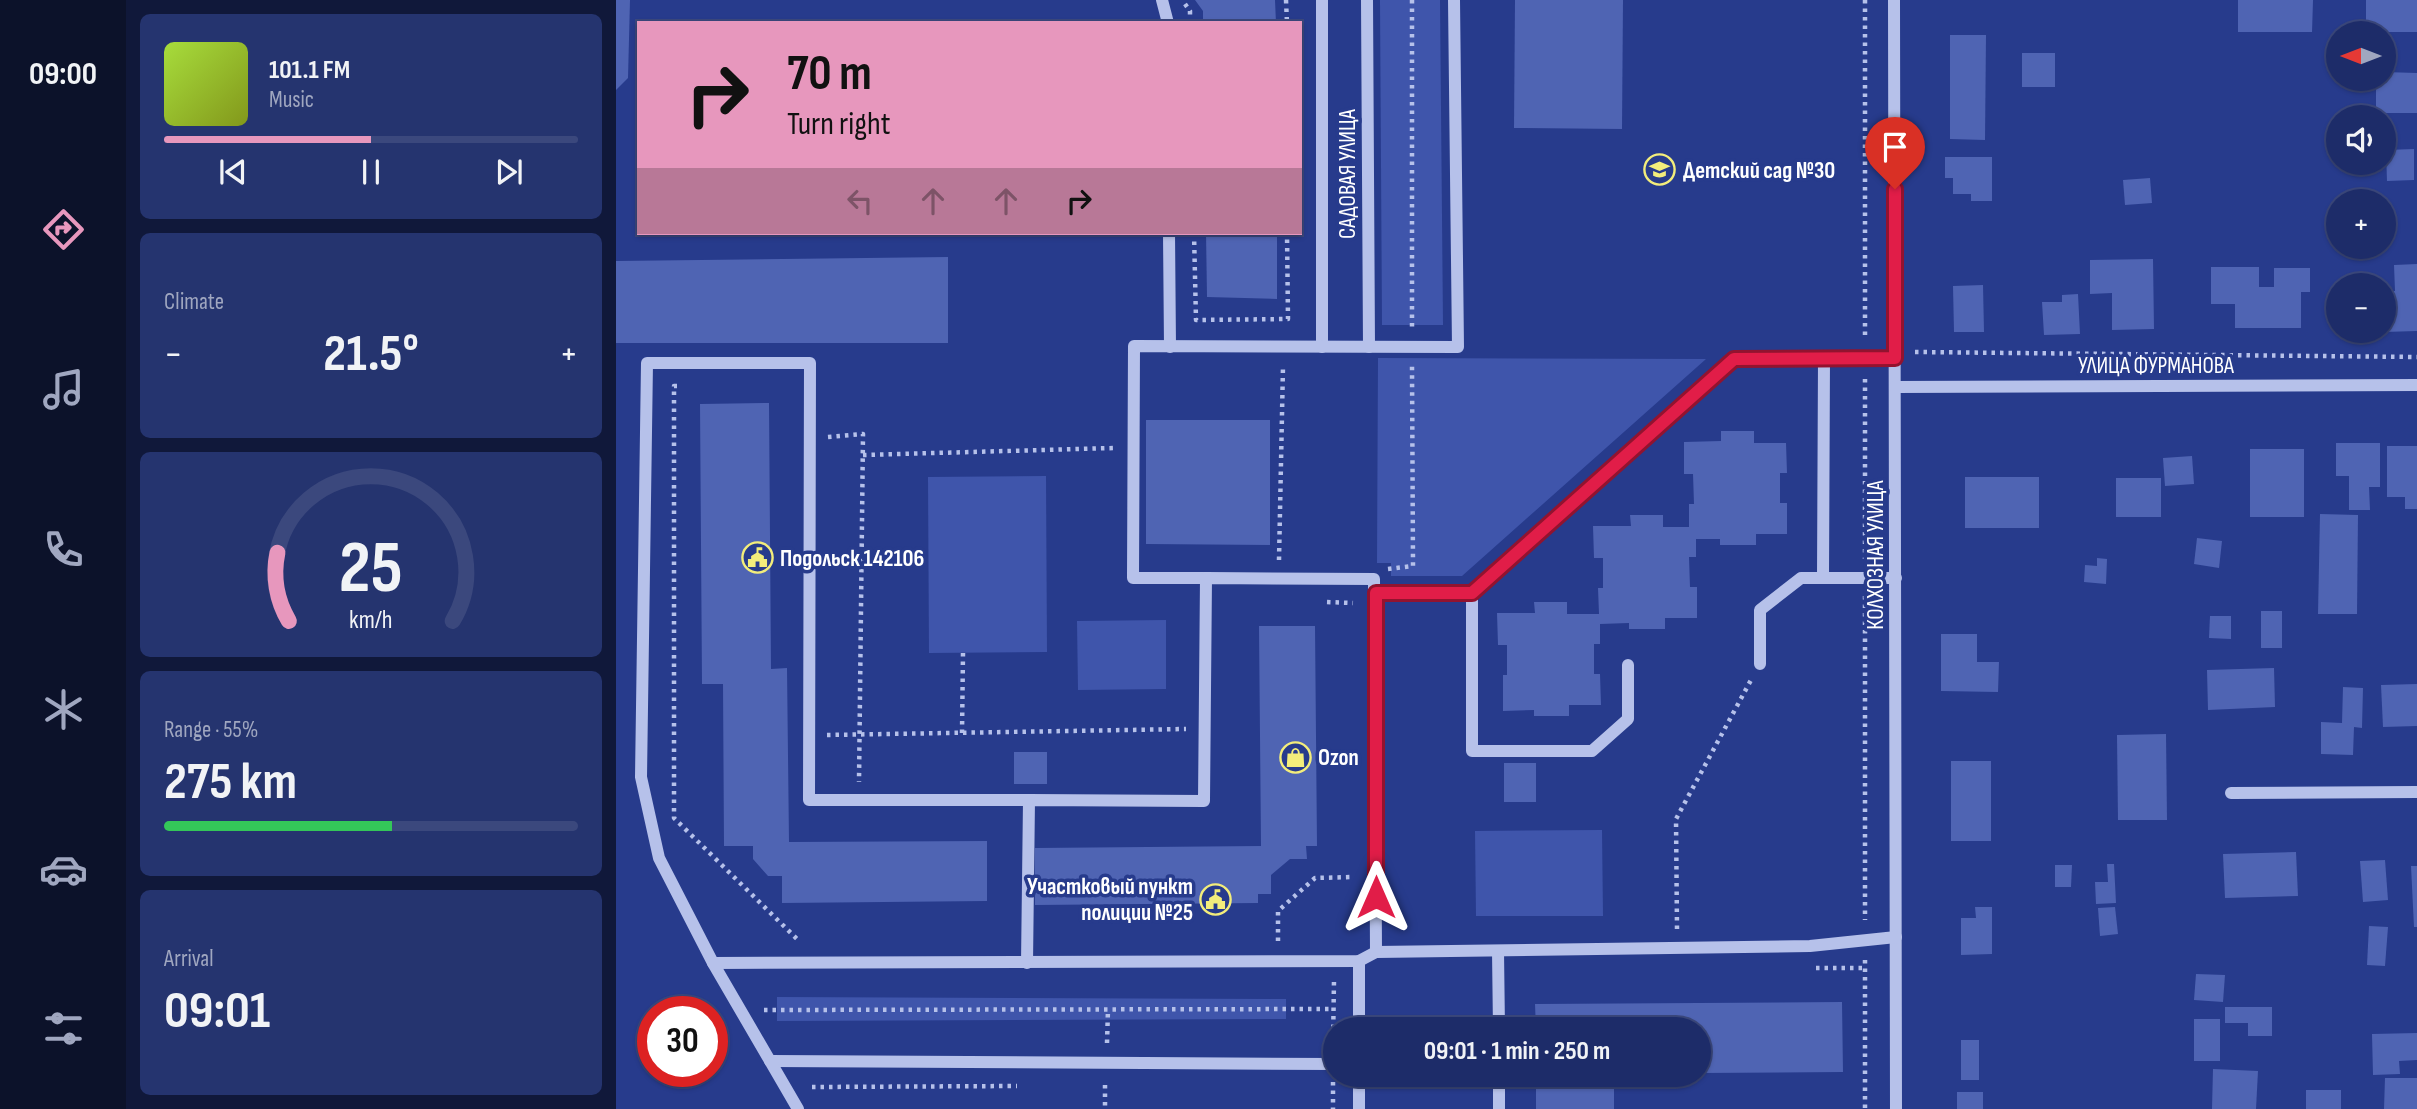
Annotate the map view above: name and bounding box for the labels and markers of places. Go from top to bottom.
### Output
pin [1865,117,1925,189]
school or university icon: Детский сад №30 [1643,153,1677,187]
place label: Детский сад №30 [1683,157,1835,185]
public building icon: Подольск 142106 [740,541,774,575]
place label: Подольск 142106 [780,545,924,573]
shop icon: Ozon [1278,740,1312,774]
place label: Ozon [1318,744,1359,772]
place label: Участковый пункт полиции №25 [1027,873,1193,927]
public building icon: Участковый пункт полиции №25 [1199,882,1233,916]

